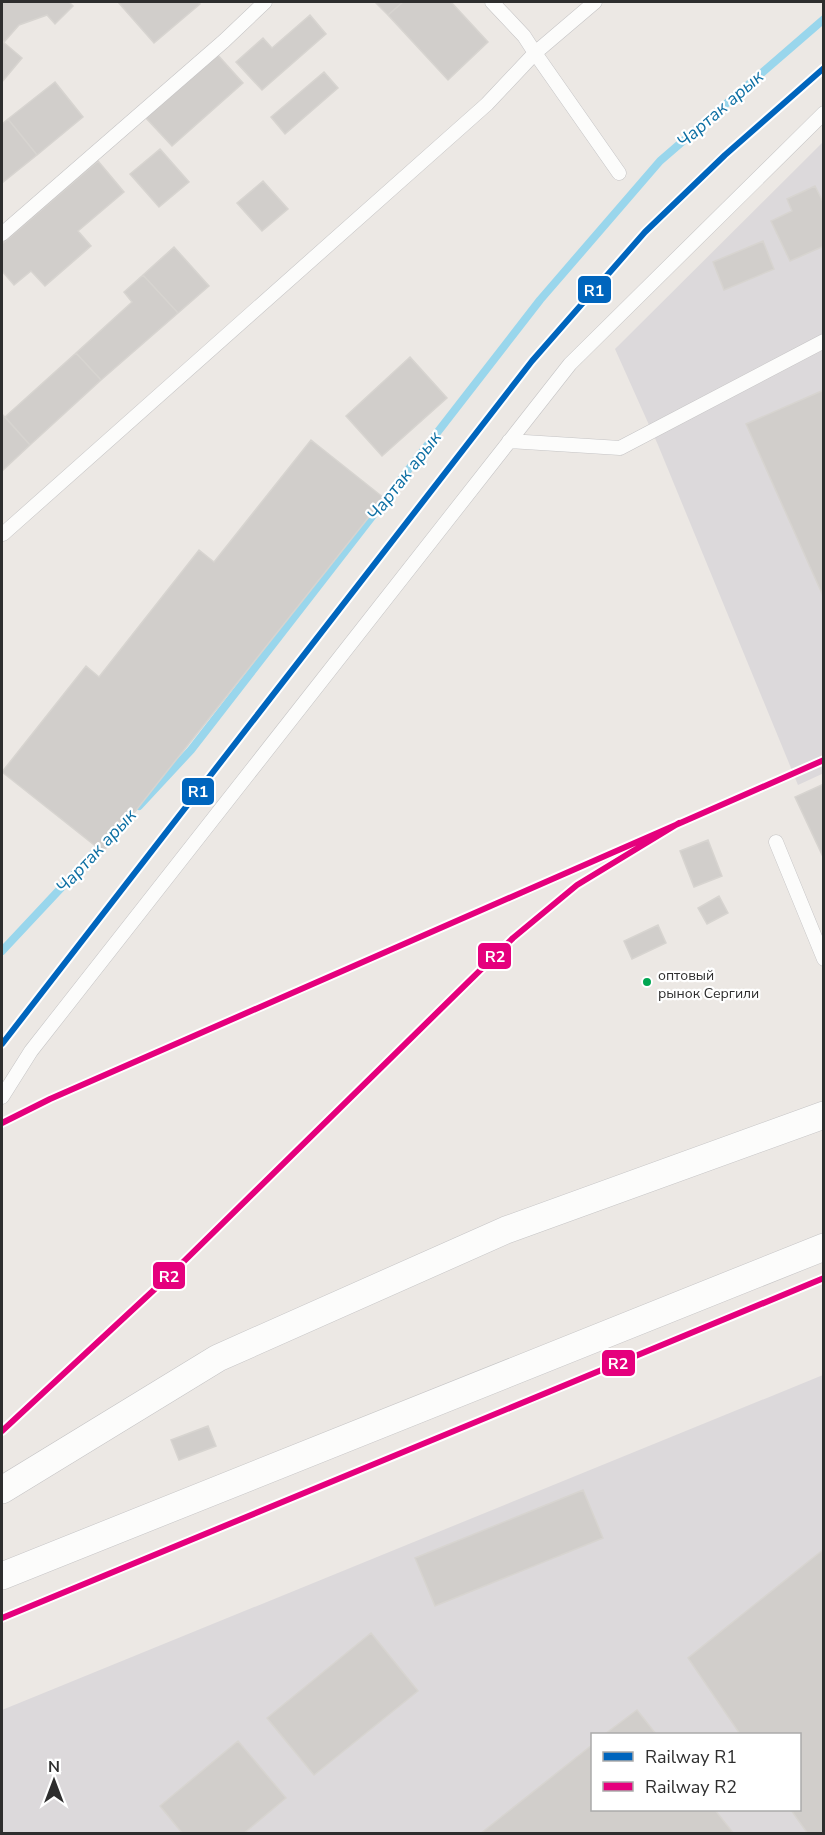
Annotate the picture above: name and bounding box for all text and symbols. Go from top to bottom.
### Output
water label: Чартак арык [672,64,769,153]
line badge: R1 [577,275,612,304]
text: R1 [584,280,604,302]
water label: Чартак арык [362,426,447,526]
line badge: R1 [181,777,215,806]
text: R1 [188,781,208,803]
water label: Чартак арык [51,803,142,898]
line badge: R2 [477,942,512,970]
text: R2 [485,946,505,968]
place label: оптовый рынок Сергили [658,966,759,1003]
marker: оптовый рынок Сергили [641,976,653,988]
line badge: R2 [152,1261,186,1290]
text: R2 [159,1266,179,1288]
line badge: R2 [601,1349,636,1377]
text: R2 [608,1353,628,1375]
legend [591,1733,801,1811]
text: Railway R1 [645,1745,737,1769]
north arrow [24,1751,84,1811]
text: N [48,1756,60,1778]
text: Railway R2 [645,1775,737,1799]

